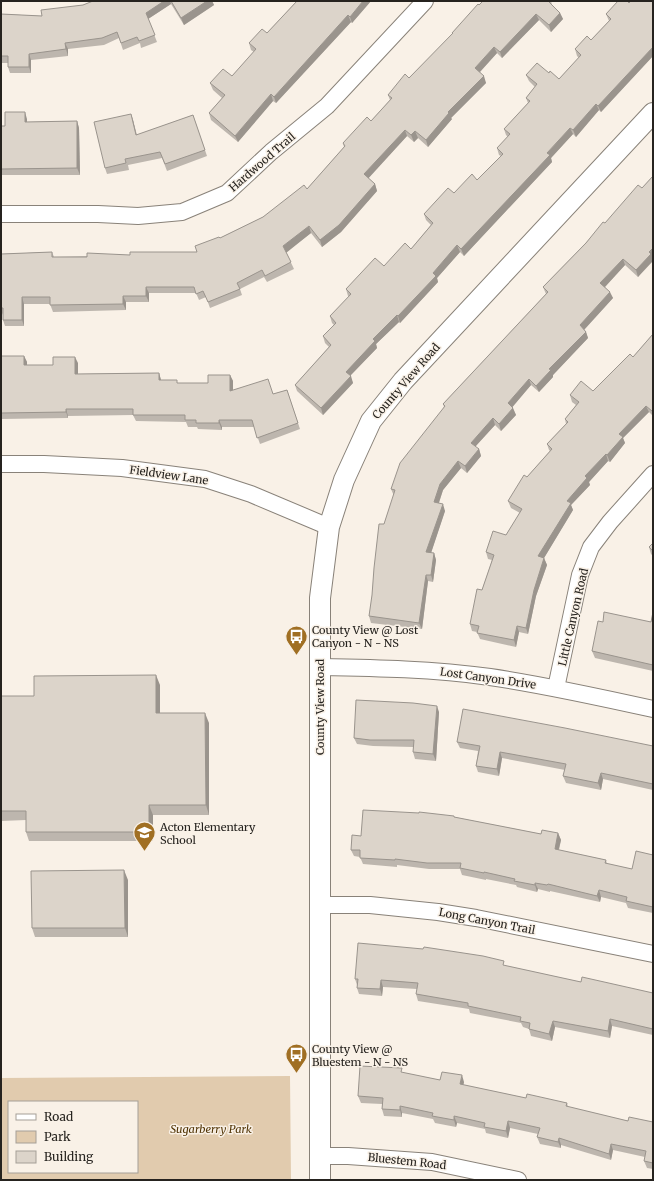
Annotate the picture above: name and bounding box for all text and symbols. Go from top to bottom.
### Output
street label: Hardwood Trail [226,129,298,195]
street label: County View Road [369,340,443,422]
street label: Fieldview Lane [129,463,210,487]
street label: Little Canyon Road [555,566,591,667]
bus stop icon: County View @ Lost Canyon - N - NS [283,623,309,656]
place label: County View @ Lost Canyon - N - NS [312,623,419,650]
street label: County View Road [313,659,327,755]
street label: Lost Canyon Drive [439,664,537,692]
school or university icon: Acton Elementary School [132,820,158,853]
place label: Acton Elementary School [159,820,256,847]
street label: Long Canyon Trail [438,905,537,937]
bus stop icon: County View @ Bluestem - N - NS [284,1042,310,1075]
place label: County View @ Bluestem - N - NS [312,1042,408,1069]
legend [8,1101,138,1173]
text: Road [44,1109,73,1124]
park label: Sugarberry Park [170,1122,252,1136]
text: Park [44,1129,71,1144]
text: Building [44,1149,94,1164]
street label: Bluestem Road [367,1150,447,1172]

